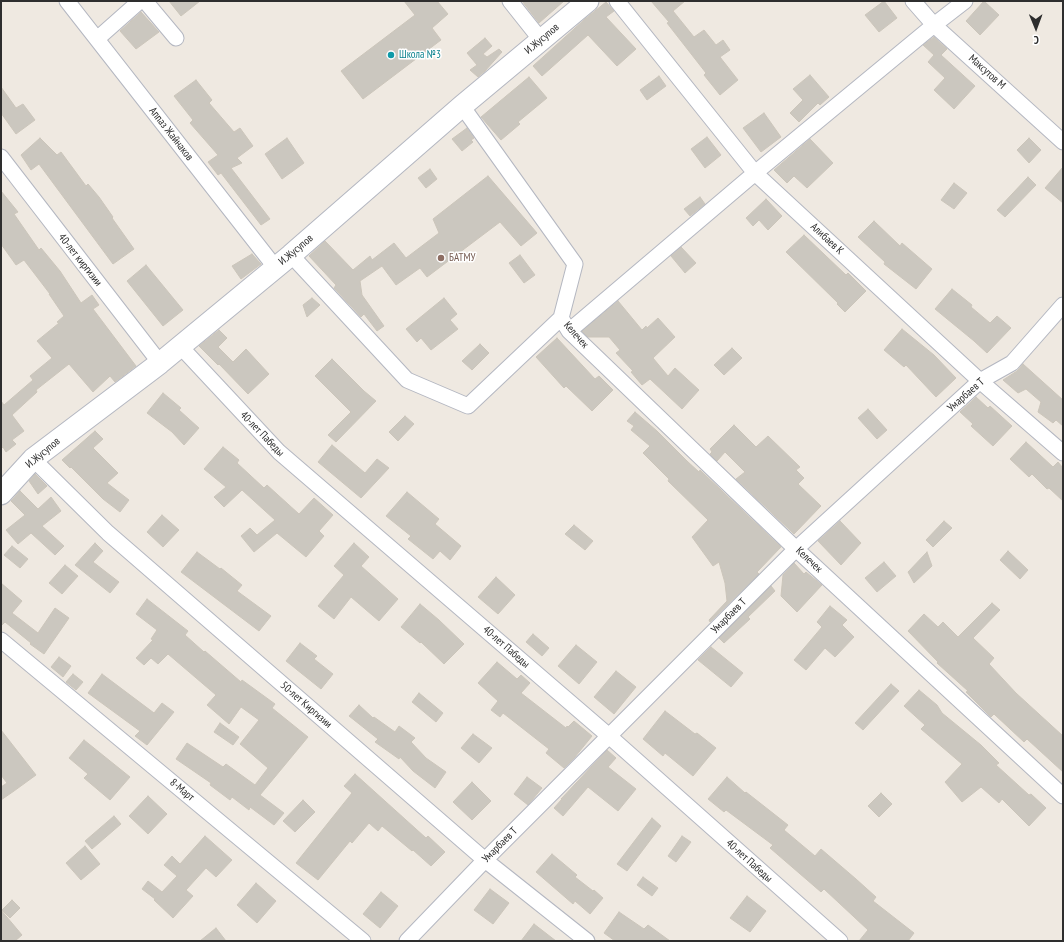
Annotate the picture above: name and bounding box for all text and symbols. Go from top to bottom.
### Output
north arrow [1016,8,1056,48]
street label: И.Жусупов [522,21,562,57]
text: С [1034,33,1039,47]
place label: Школа №3 [399,48,441,62]
marker: Школа №3 [386,50,396,60]
street label: Максутов М [966,52,1008,92]
street label: Аппаз Жайнаков [146,105,196,163]
street label: Алибаев К [808,220,846,258]
street label: 40-лет киргизии [55,231,105,289]
street label: И.Жусупов [276,232,316,268]
place label: БАТМУ [449,251,475,265]
marker: БАТМУ [436,253,446,263]
street label: Келечек [561,319,591,351]
street label: Умарбаев Т [945,375,987,415]
street label: 40-лет Пабеды [237,409,287,459]
street label: И.Жусупов [23,435,63,471]
street label: Келечек [793,544,825,576]
street label: Умарбаев Т [709,596,749,636]
street label: 40-лет Пабеды [480,623,532,671]
street label: 50-лет Киргизии [277,679,335,731]
street label: 8-Март [167,776,197,804]
street label: Умарбаев Т [480,825,520,865]
street label: 40-лет Пабеды [723,837,775,885]

